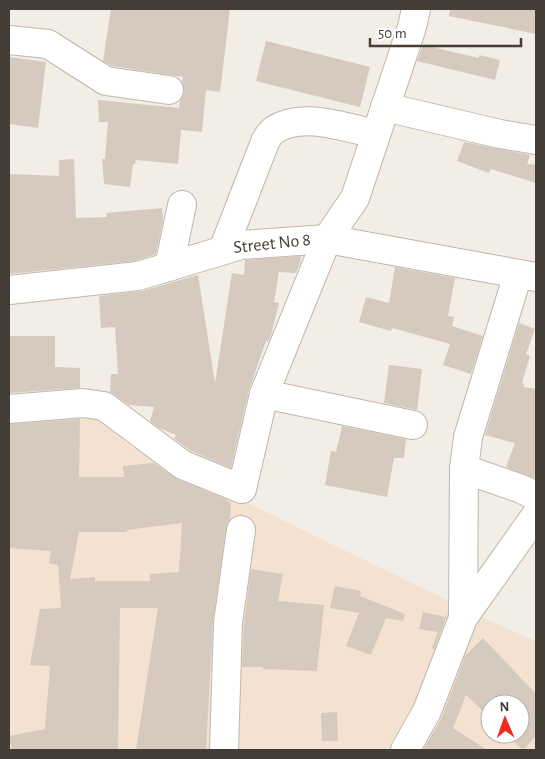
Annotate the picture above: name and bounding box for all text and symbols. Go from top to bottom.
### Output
scale bar [370,15,521,47]
text: 50 m [378,26,407,41]
street label: Street No 8 [232,231,312,257]
north arrow [480,694,530,744]
text: N [499,700,510,714]

